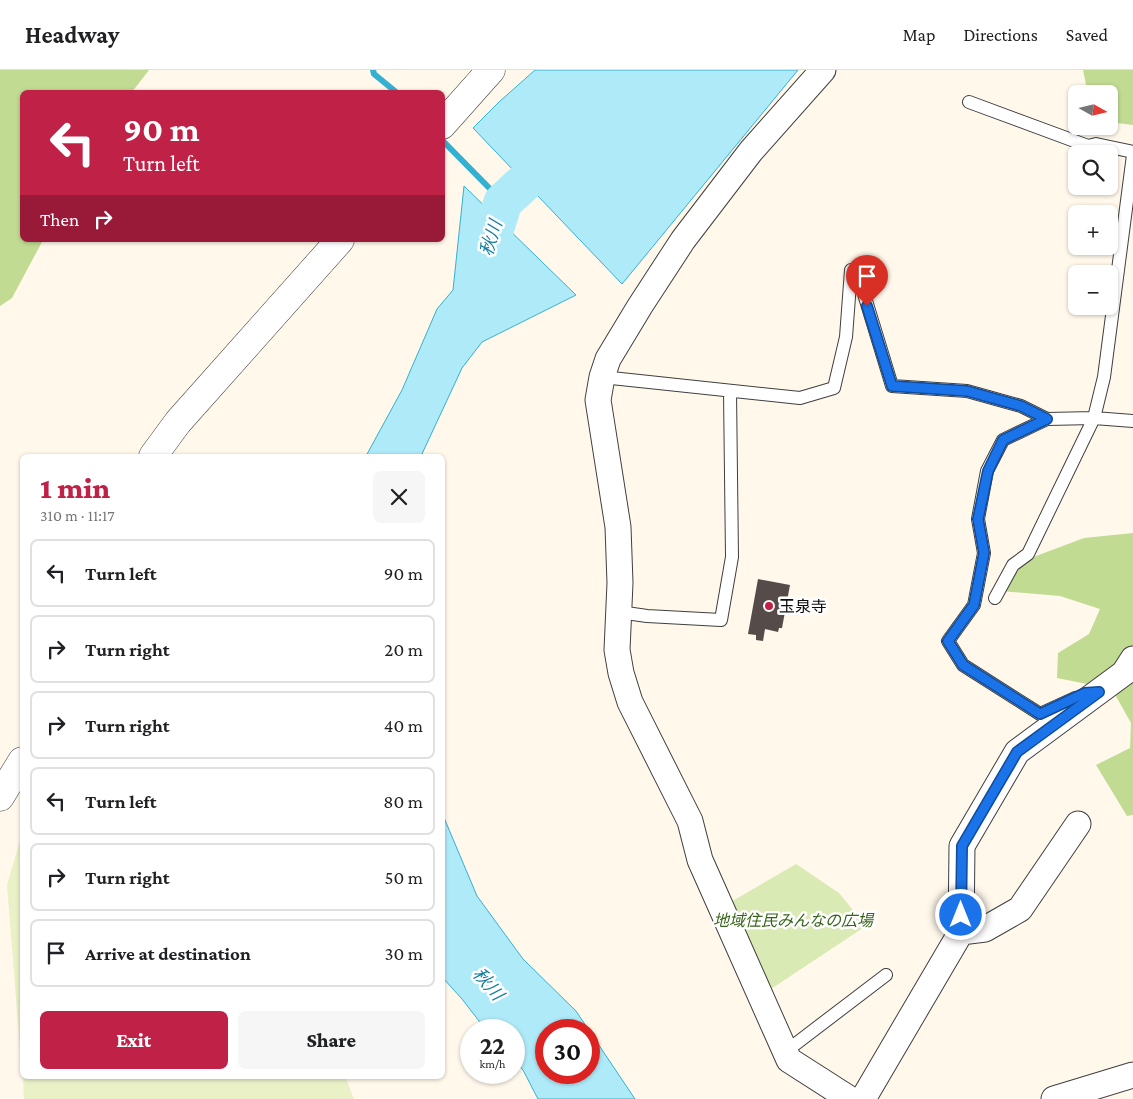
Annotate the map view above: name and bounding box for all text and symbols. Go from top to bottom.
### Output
text: Headway [25,21,119,48]
text: Map [903,25,935,45]
text: Directions [963,25,1038,45]
text: Saved [1066,25,1108,45]
north arrow [1068,85,1118,135]
map controls [1068,85,1118,315]
icon: left [40,110,105,175]
text: 90 m [123,110,200,149]
button: search [1068,145,1118,195]
text: Turn left [123,151,200,176]
icon: right [89,205,117,233]
button: + [1068,205,1118,255]
text: Then [40,209,79,230]
water label: 秋川 [476,216,506,258]
pin [846,255,888,306]
icon: arrive [853,262,881,290]
button: − [1068,265,1118,315]
text: 1 min [40,471,110,504]
button: close [373,471,425,523]
text: 310 m · 11:17 [40,507,115,524]
icon: left [42,559,70,587]
text: Turn left [85,563,157,584]
text: 90 m [384,563,423,584]
place label: 玉泉寺 [779,598,827,615]
marker: 玉泉寺 [763,600,775,612]
icon: right [42,635,70,663]
text: Turn right [85,639,170,660]
text: 20 m [384,639,423,660]
icon: right [42,711,70,739]
text: Turn right [85,715,170,736]
text: 40 m [384,715,423,736]
icon: left [42,787,70,815]
text: Turn left [85,791,157,812]
text: 80 m [383,791,423,812]
icon: right [42,863,70,891]
text: Turn right [85,867,170,888]
text: 50 m [384,867,423,888]
position arrow [934,888,986,940]
park label: 地域住民みんなの広場 [713,912,875,929]
icon: arrive [42,939,70,967]
text: Arrive at destination [85,943,251,964]
text: 30 m [384,943,423,964]
water label: 秋川 [469,964,509,1006]
button: Exit [40,1011,228,1069]
button: Share [238,1011,425,1069]
speed limit sign: 30 [535,1019,600,1084]
text: 22 [480,1032,505,1059]
text: km/h [480,1057,505,1071]

